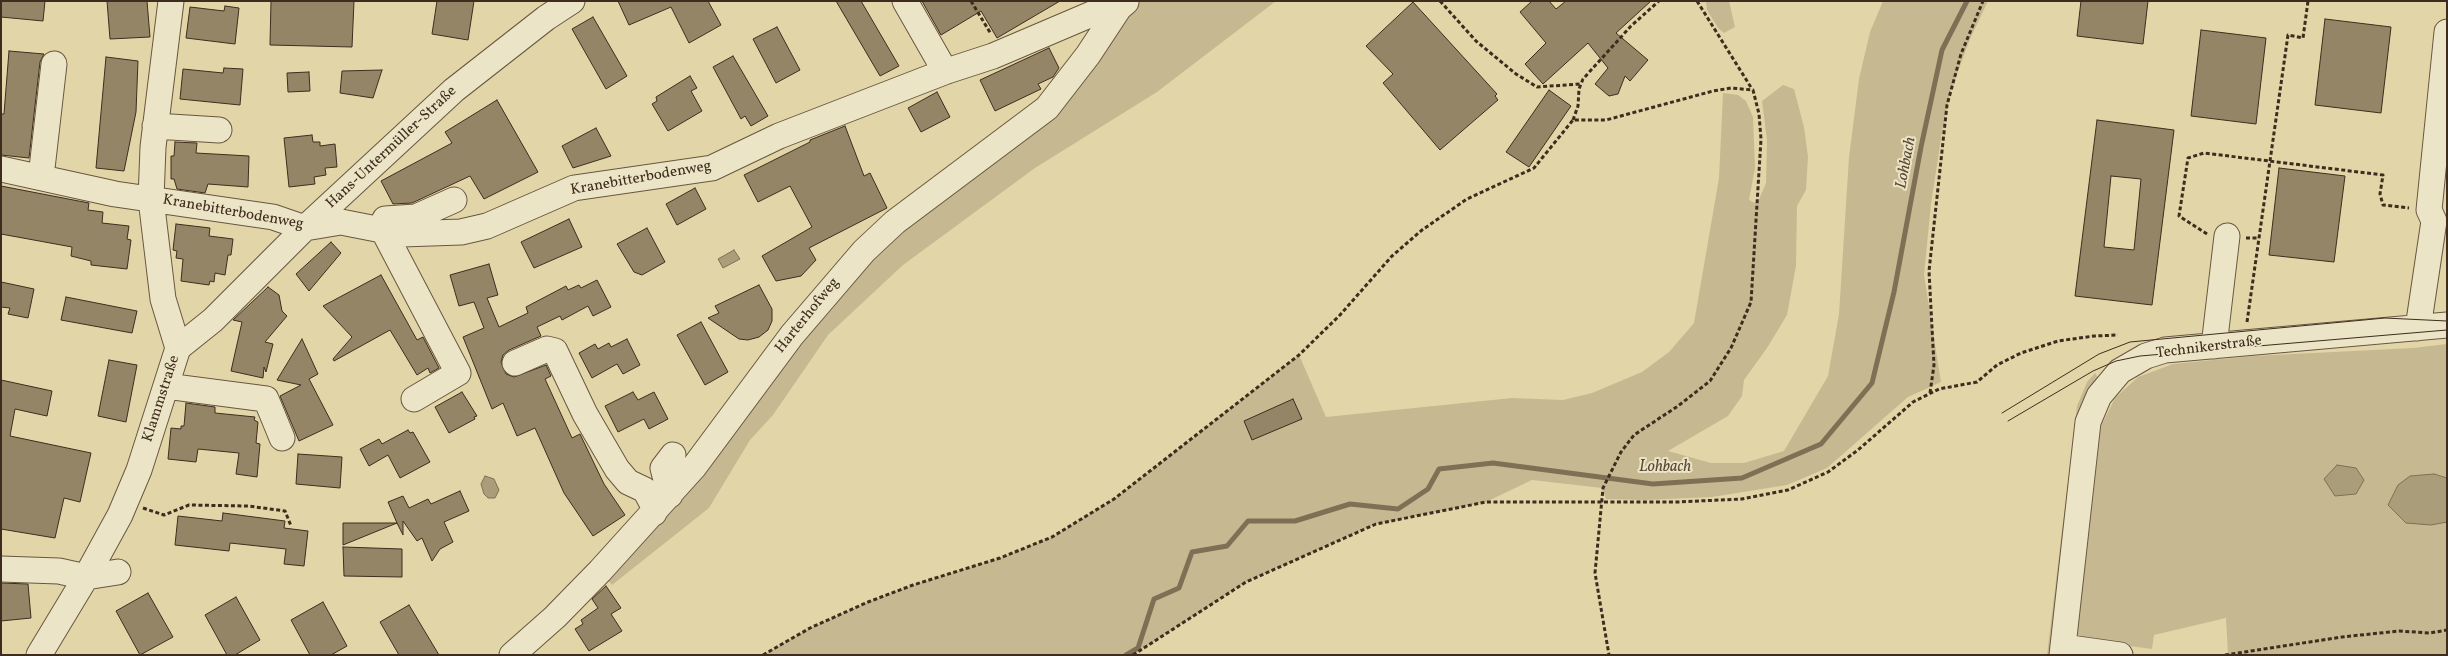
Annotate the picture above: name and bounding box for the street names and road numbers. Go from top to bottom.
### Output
street label: Hans-Untermüller-Straße [323,83,461,213]
street label: Kranebitterbodenweg [569,158,713,200]
street label: Kranebitterbodenweg [161,192,305,234]
street label: Harterhofweg [772,275,844,357]
street label: Technikerstraße [2155,333,2263,363]
street label: Klammstraße [140,353,184,445]

